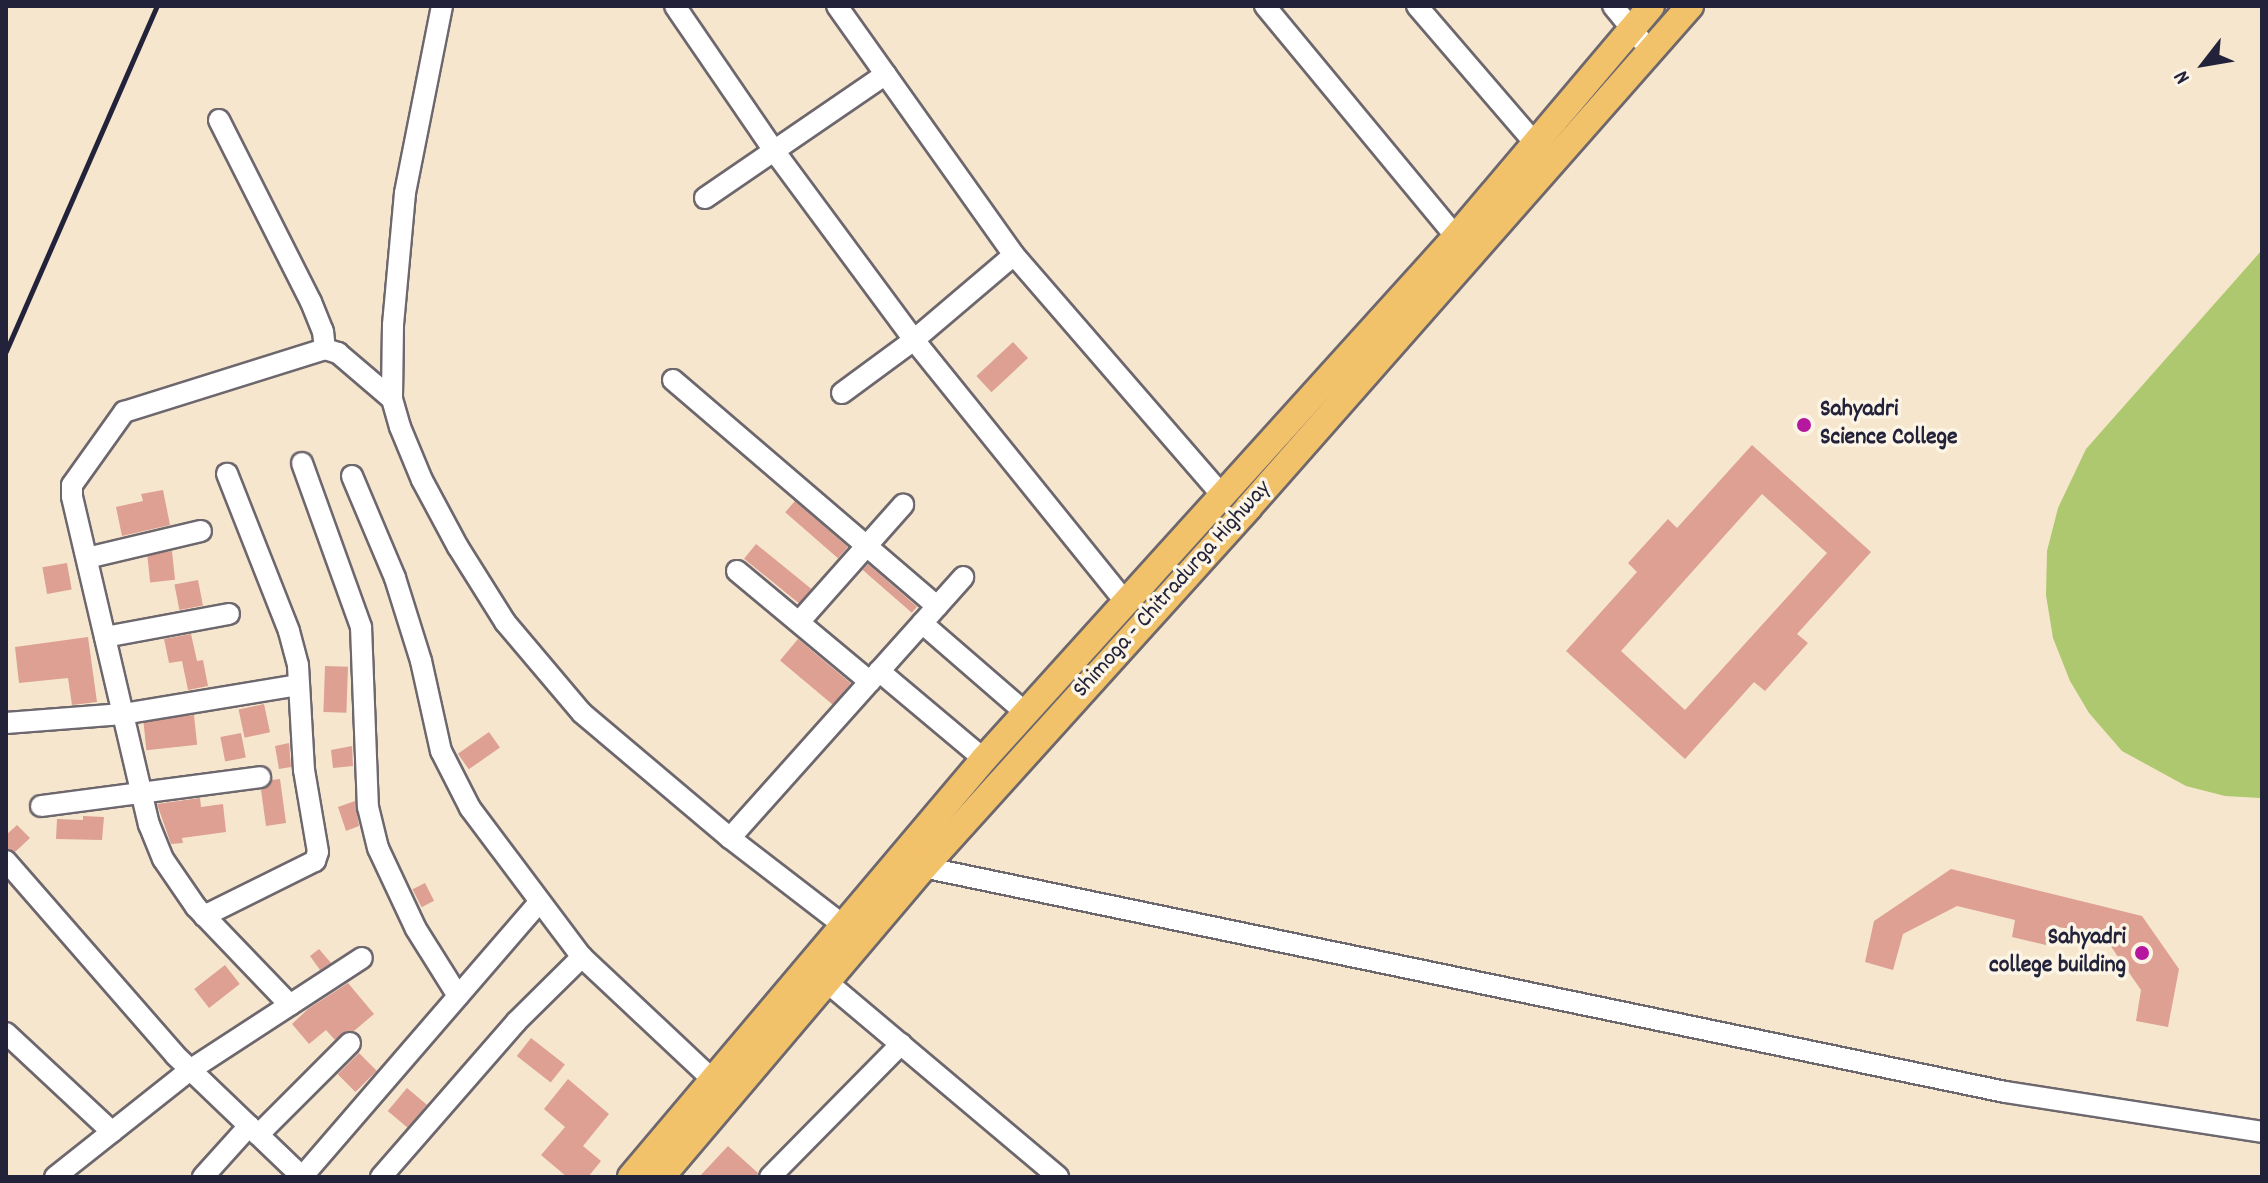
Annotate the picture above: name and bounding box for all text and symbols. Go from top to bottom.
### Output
north arrow [2164,24,2244,104]
text: N [2167,64,2199,89]
place label: Sahyadri Science College [1820,397,1958,453]
marker: Sahyadri Science College [1795,416,1813,434]
street label: Shimoga - Chitradurga Highway [1068,475,1278,705]
place label: Sahyadri college building [1989,925,2126,981]
marker: Sahyadri college building [2133,944,2151,962]

